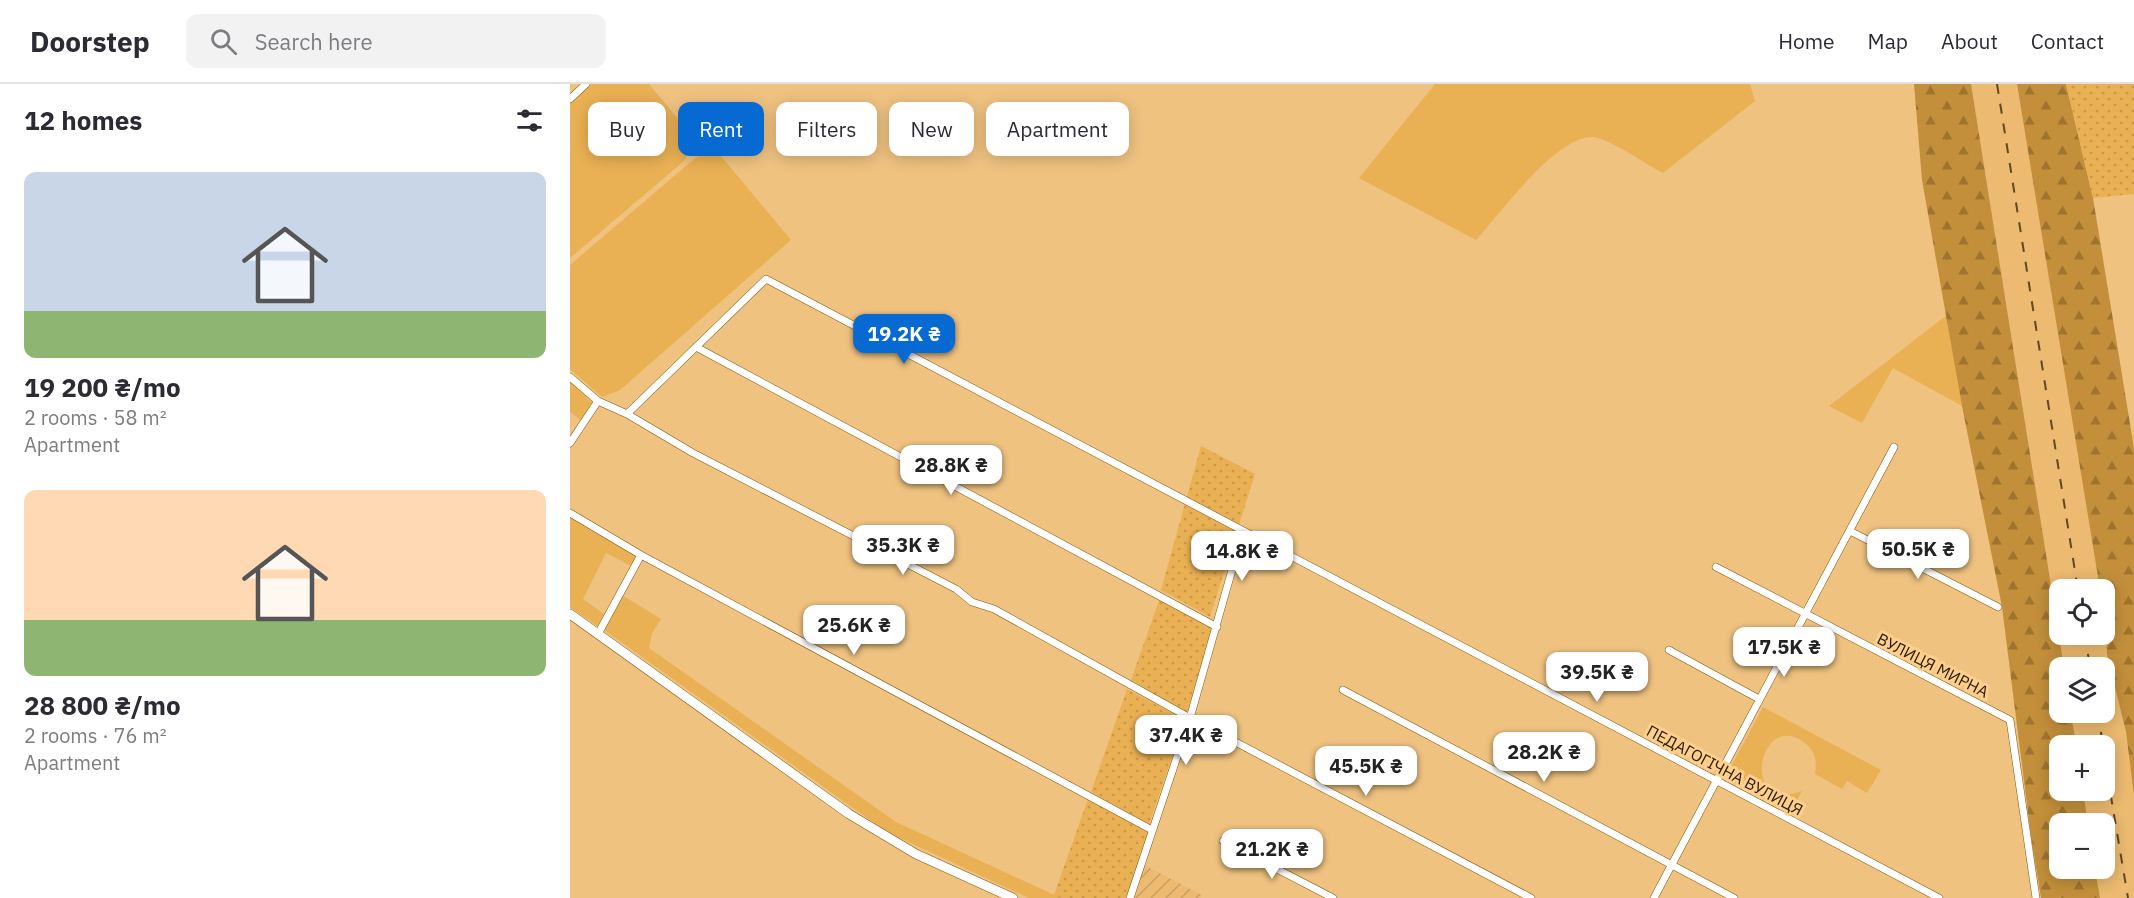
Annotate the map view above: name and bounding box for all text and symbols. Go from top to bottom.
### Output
search box [186,14,606,68]
text: Doorstep [30,23,150,60]
icon: search [207,25,240,58]
text: Search here [255,27,373,56]
text: Home [1778,27,1835,55]
text: Map [1868,27,1908,55]
text: About [1941,27,1998,55]
text: Contact [2031,27,2104,55]
chip: Buy [588,102,666,156]
chip: Rent [678,102,764,156]
chip: Filters [776,102,877,156]
chip: New [889,102,974,156]
chip: Apartment [986,102,1129,156]
text: 12 homes [24,103,142,137]
icon: filters [513,104,546,137]
icon: home [231,211,339,319]
pin: 19.2K ₴ [849,314,959,365]
text: 19.2K ₴ [867,320,941,347]
text: 19 200 ₴/mo [24,370,181,404]
text: 2 rooms · 58 m² [24,404,167,431]
text: Apartment [24,431,120,458]
pin: 28.8K ₴ [896,445,1006,496]
text: 28.8K ₴ [914,451,988,478]
pin: 35.3K ₴ [848,525,958,576]
icon: home [231,529,339,637]
pin: 50.5K ₴ [1863,529,1973,580]
text: 35.3K ₴ [866,531,940,558]
pin: 14.8K ₴ [1187,531,1297,582]
text: 50.5K ₴ [1881,535,1955,562]
text: 14.8K ₴ [1205,537,1279,564]
map controls [2049,579,2115,879]
button: locate [2049,579,2115,645]
pin: 25.6K ₴ [799,605,909,656]
text: 25.6K ₴ [817,611,891,638]
pin: 17.5K ₴ [1729,627,1839,678]
street label: ВУЛИЦЯ МИРНА [1874,628,1992,702]
text: 17.5K ₴ [1747,633,1821,660]
pin: 39.5K ₴ [1542,652,1652,703]
button: layers [2049,657,2115,723]
text: 39.5K ₴ [1560,658,1634,685]
text: 28 800 ₴/mo [24,688,181,722]
pin: 37.4K ₴ [1131,715,1241,766]
street label: ПЕДАГОГІЧНА ВУЛИЦЯ [1643,720,1807,820]
text: 37.4K ₴ [1149,721,1223,748]
text: 2 rooms · 76 m² [24,722,167,749]
pin: 28.2K ₴ [1489,732,1599,783]
button: + [2049,735,2115,801]
text: 28.2K ₴ [1507,738,1581,765]
pin: 45.5K ₴ [1311,746,1421,797]
text: Apartment [24,749,120,776]
text: 45.5K ₴ [1329,752,1403,779]
button: − [2049,813,2115,879]
pin: 21.2K ₴ [1217,829,1327,880]
text: 21.2K ₴ [1235,835,1309,862]

